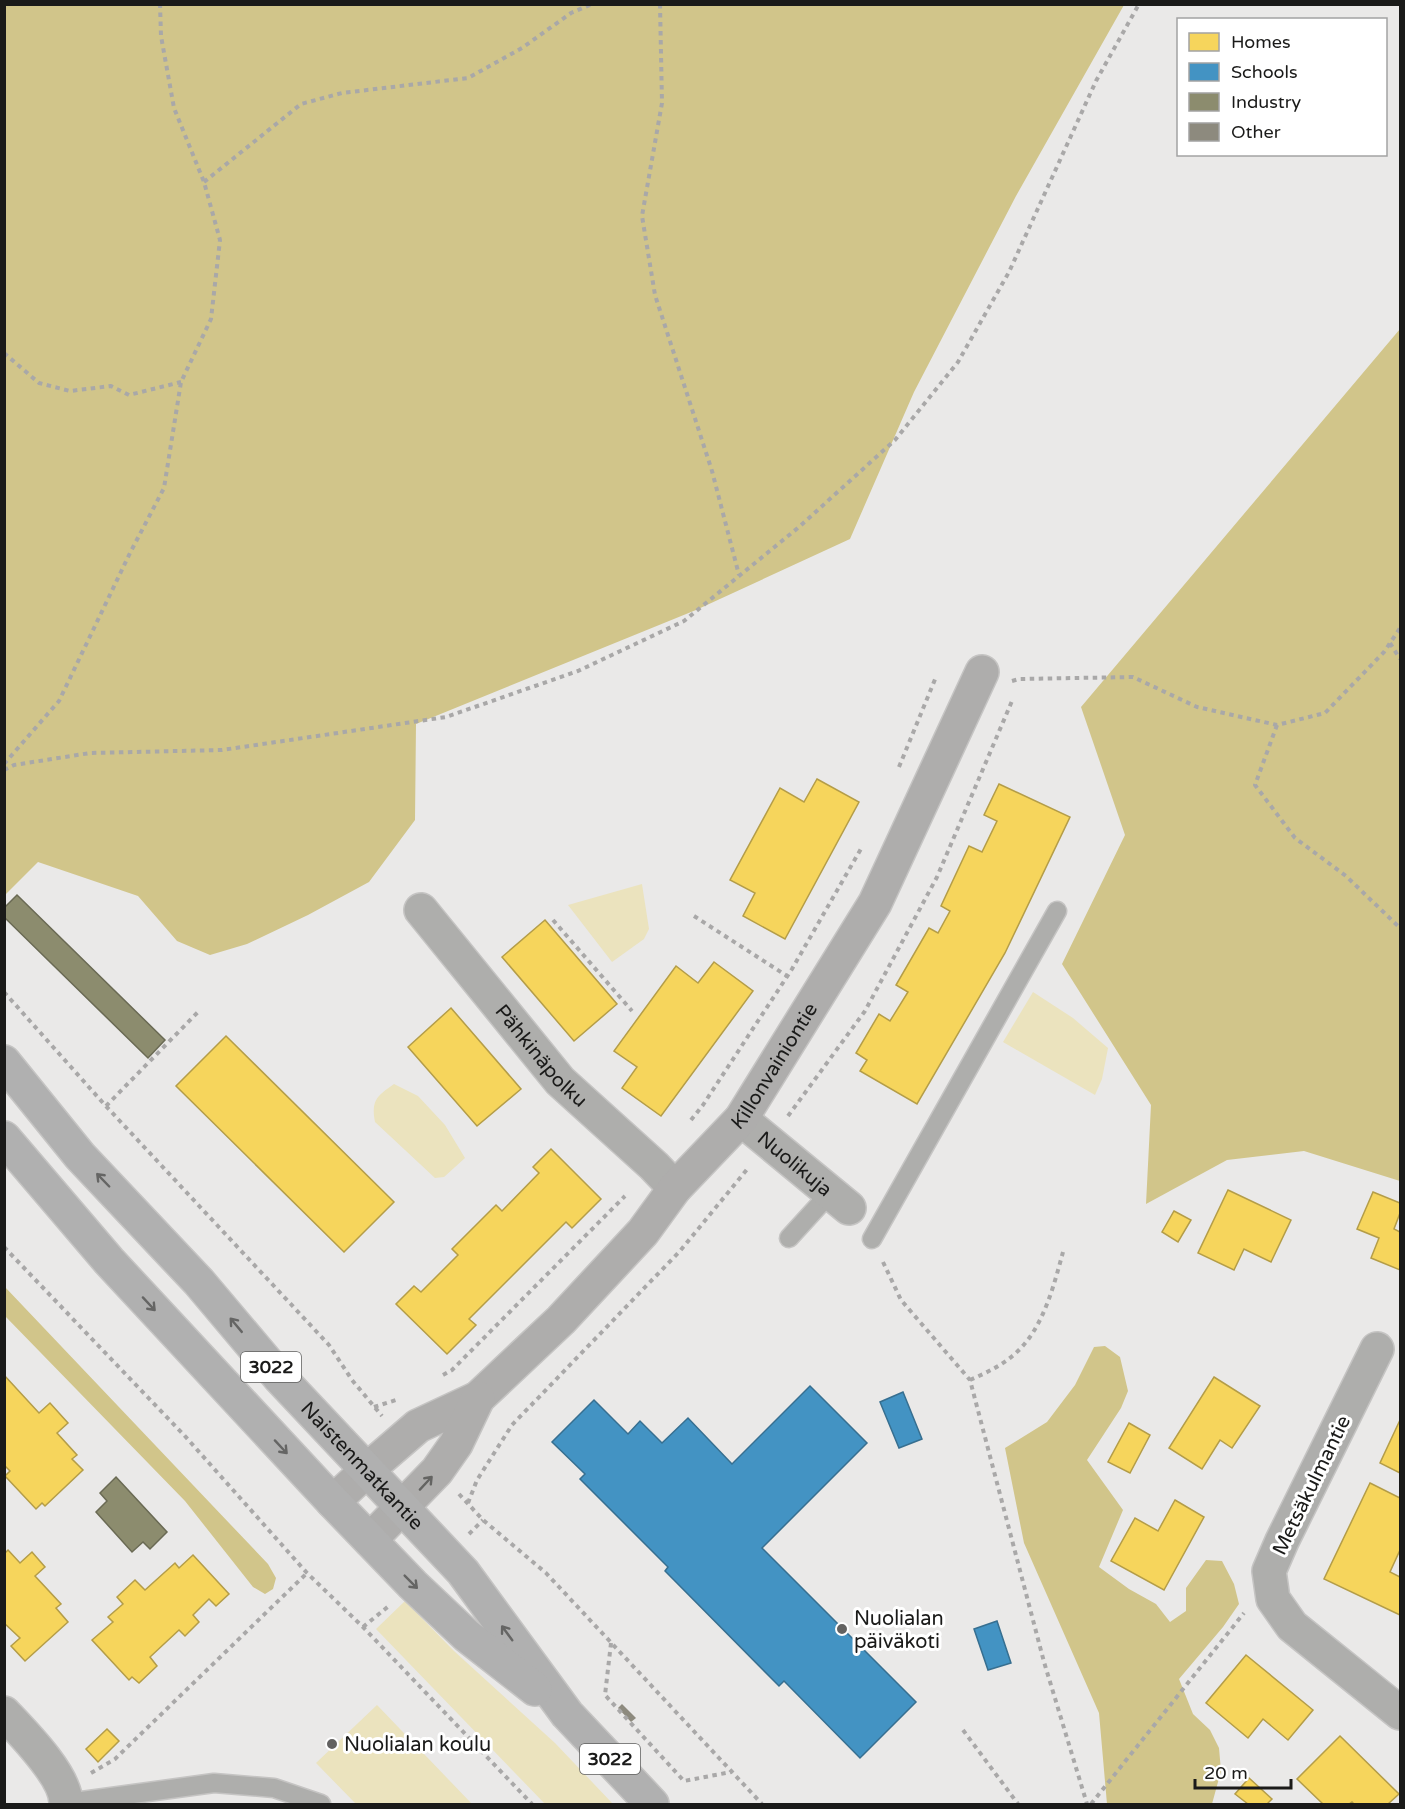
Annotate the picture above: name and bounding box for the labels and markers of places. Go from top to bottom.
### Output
place label: Nuolialan päiväkoti [854,1607,944,1654]
marker: Nuolialan päiväkoti [835,1622,849,1636]
place label: Nuolialan koulu [344,1733,491,1757]
marker: Nuolialan koulu [325,1737,339,1751]

